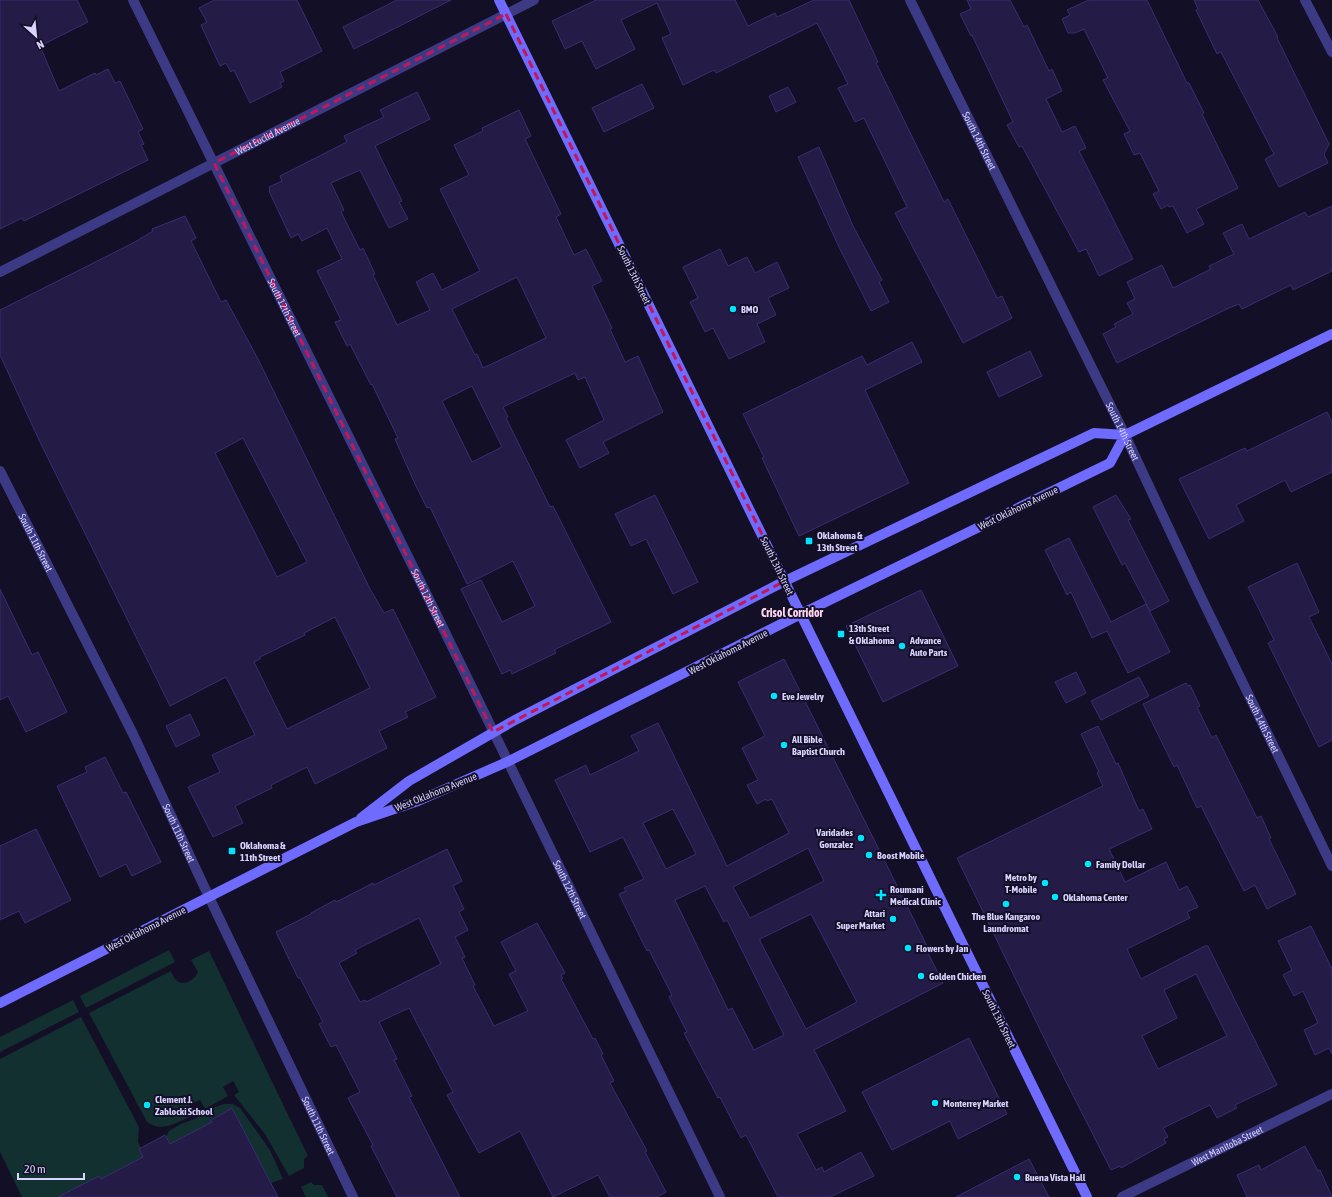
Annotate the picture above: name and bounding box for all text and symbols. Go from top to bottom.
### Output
north arrow [16,16,56,56]
text: N [35,38,46,52]
street label: South 14th Street [961,110,999,172]
street label: West Euclid Avenue [233,115,302,157]
street label: South 13th Street [615,244,653,306]
street label: South 12th Street [266,277,304,338]
marker: BMO [728,304,738,314]
place label: BMO [741,304,758,315]
street label: South 14th Street [1104,400,1142,462]
street label: West Oklahoma Avenue [976,484,1060,532]
street label: South 11th Street [17,512,55,573]
place label: Oklahoma & 13th Street [817,530,863,553]
street label: South 13th Street [758,535,796,597]
marker: Oklahoma & 13th Street [804,536,814,546]
street label: South 12th Street [409,567,447,629]
district label: Crisol Corridor [761,606,824,620]
place label: 13th Street & Oklahoma [849,623,895,646]
street label: West Oklahoma Avenue [687,627,770,677]
marker: 13th Street & Oklahoma [836,629,846,639]
place label: Advance Auto Parts [909,635,948,658]
marker: Advance Auto Parts [897,641,907,651]
marker: Eve Jewelry [769,691,779,701]
place label: Eve Jewelry [782,691,825,702]
street label: South 14th Street [1244,693,1282,755]
place label: All Bible Baptist Church [791,734,845,757]
marker: All Bible Baptist Church [779,740,789,750]
street label: West Oklahoma Avenue [393,770,479,813]
street label: South 11th Street [161,802,198,864]
place label: Varidades Gonzalez [815,827,853,850]
marker: Varidades Gonzalez [856,833,866,843]
place label: Oklahoma & 11th Street [240,840,286,863]
marker: Oklahoma & 11th Street [227,846,237,856]
marker: Boost Mobile [864,850,874,860]
place label: Boost Mobile [877,850,925,861]
street label: South 12th Street [551,858,589,920]
marker: Family Dollar [1083,859,1093,869]
place label: Family Dollar [1096,859,1146,870]
place label: Metro by T-Mobile [1005,872,1038,895]
marker: Metro by T-Mobile [1040,878,1050,888]
place label: Roumani Medical Clinic [890,884,941,907]
marker: Roumani Medical Clinic [875,889,887,901]
marker: Oklahoma Center [1050,892,1060,902]
place label: Oklahoma Center [1063,892,1129,903]
marker: The Blue Kangaroo Laundromat [1001,899,1011,909]
street label: West Oklahoma Avenue [105,904,188,954]
place label: Attari Super Market [836,908,885,931]
place label: The Blue Kangaroo Laundromat [972,911,1040,934]
marker: Attari Super Market [888,914,898,924]
marker: Flowers by Jan [903,943,913,953]
place label: Flowers by Jan [916,943,968,954]
marker: Golden Chicken [916,971,926,981]
place label: Golden Chicken [929,971,986,982]
street label: South 13th Street [980,988,1018,1050]
place label: Clement J. Zablocki School [155,1094,213,1117]
street label: South 11th Street [300,1095,337,1157]
marker: Monterrey Market [930,1098,940,1108]
place label: Monterrey Market [943,1098,1008,1109]
marker: Clement J. Zablocki School [142,1100,152,1110]
street label: West Manitoba Street [1190,1123,1265,1168]
scale bar [18,1155,84,1181]
text: 20 m [24,1162,46,1176]
marker: Buena Vista Hall [1012,1172,1022,1182]
place label: Buena Vista Hall [1025,1172,1086,1183]

